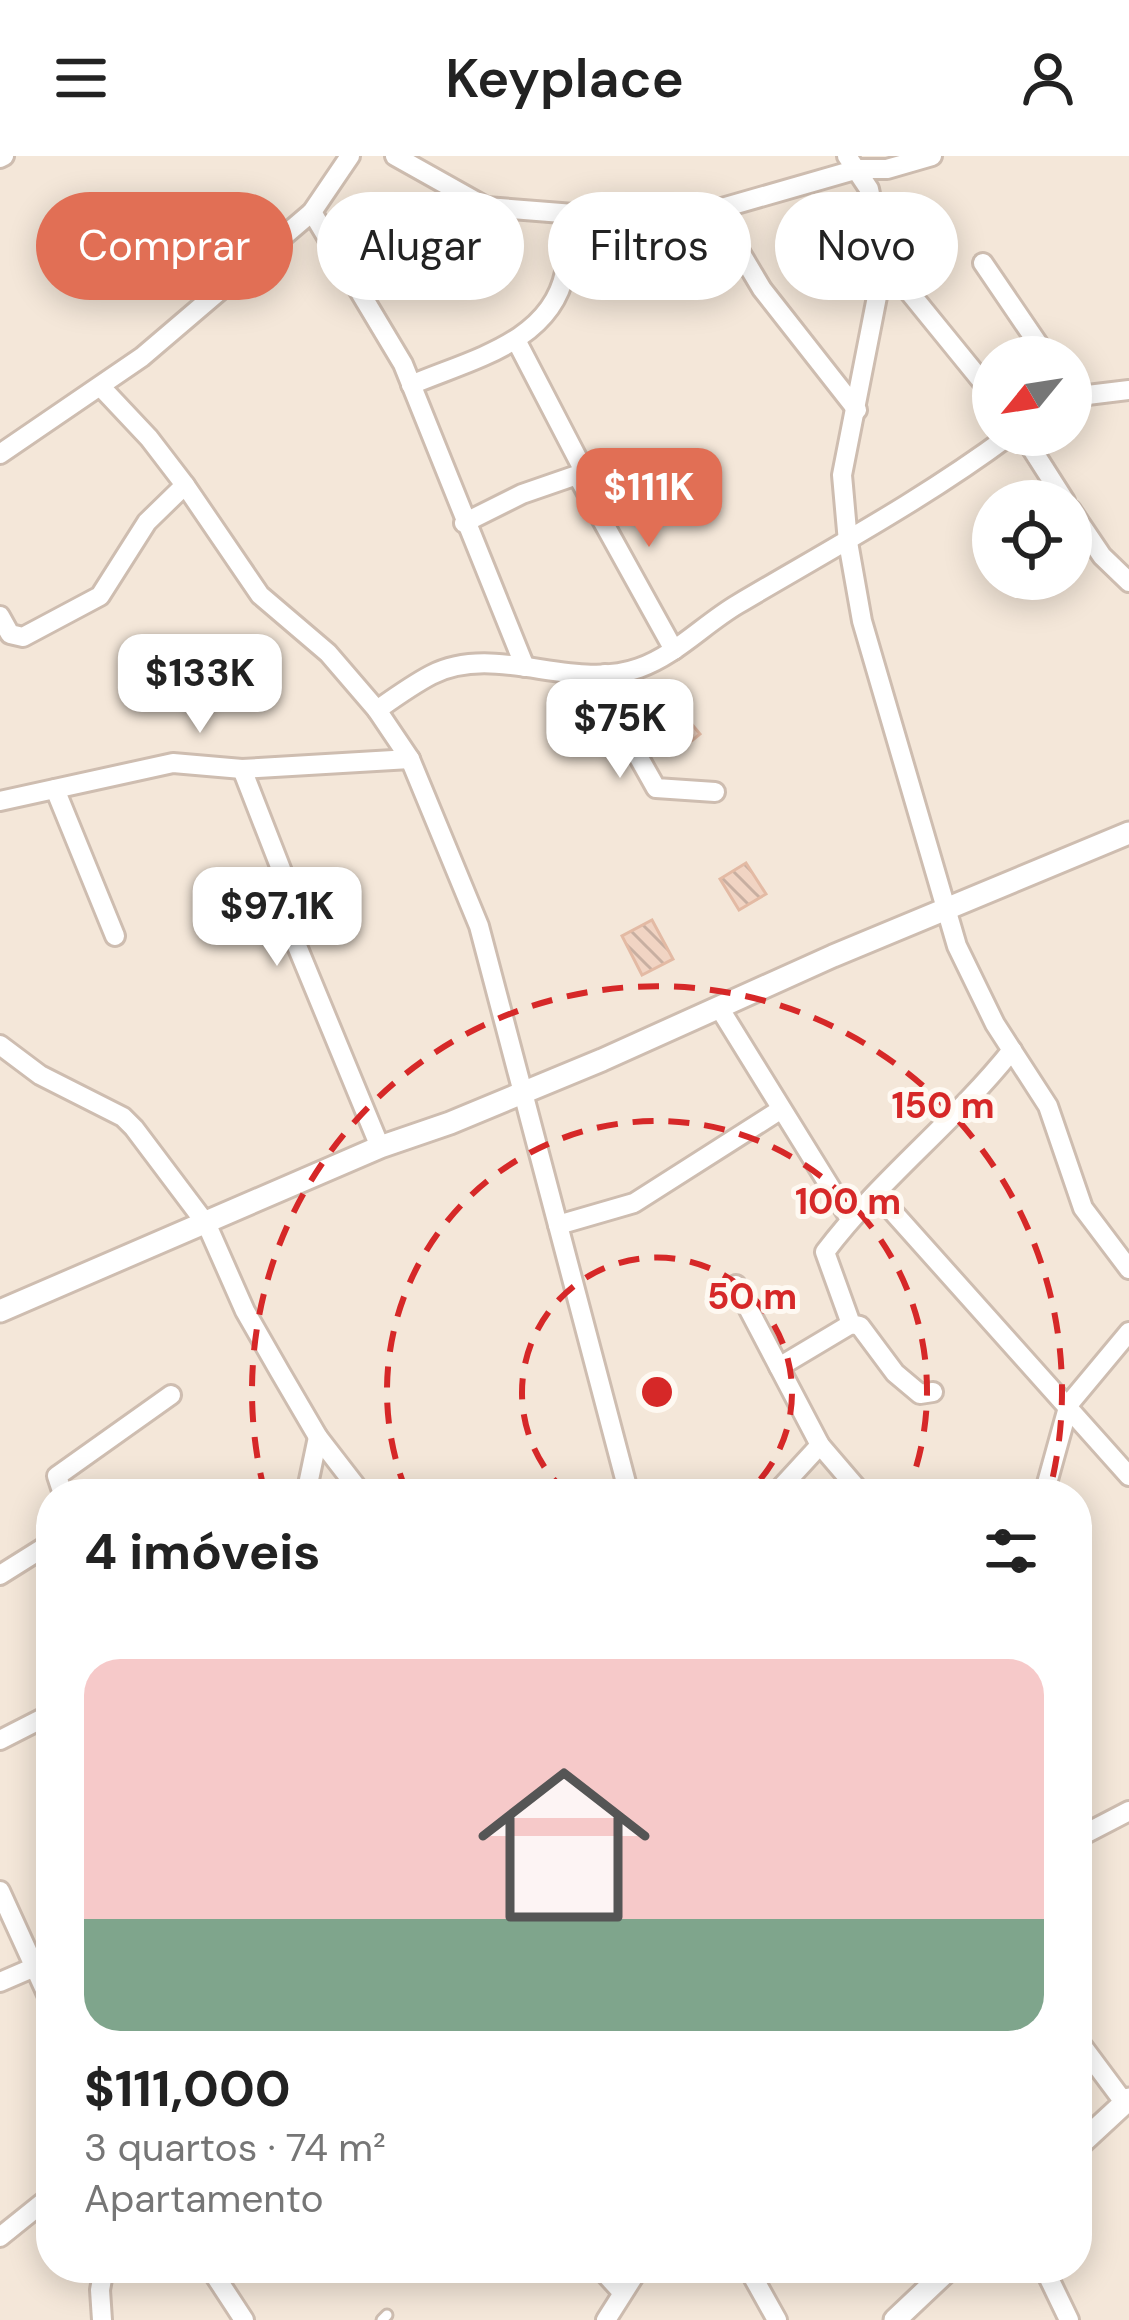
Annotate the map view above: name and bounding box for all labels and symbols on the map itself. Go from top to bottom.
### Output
north arrow [972,336,1092,456]
pin: $111K [565,448,733,550]
pin: $133K [116,634,284,736]
pin: $75K [549,679,691,781]
pin: $97.1K [179,867,375,969]
text: 150 m [891,1082,995,1129]
text: 100 m [795,1178,901,1225]
text: 50 m [707,1273,797,1320]
centre of rings [636,1371,678,1413]

